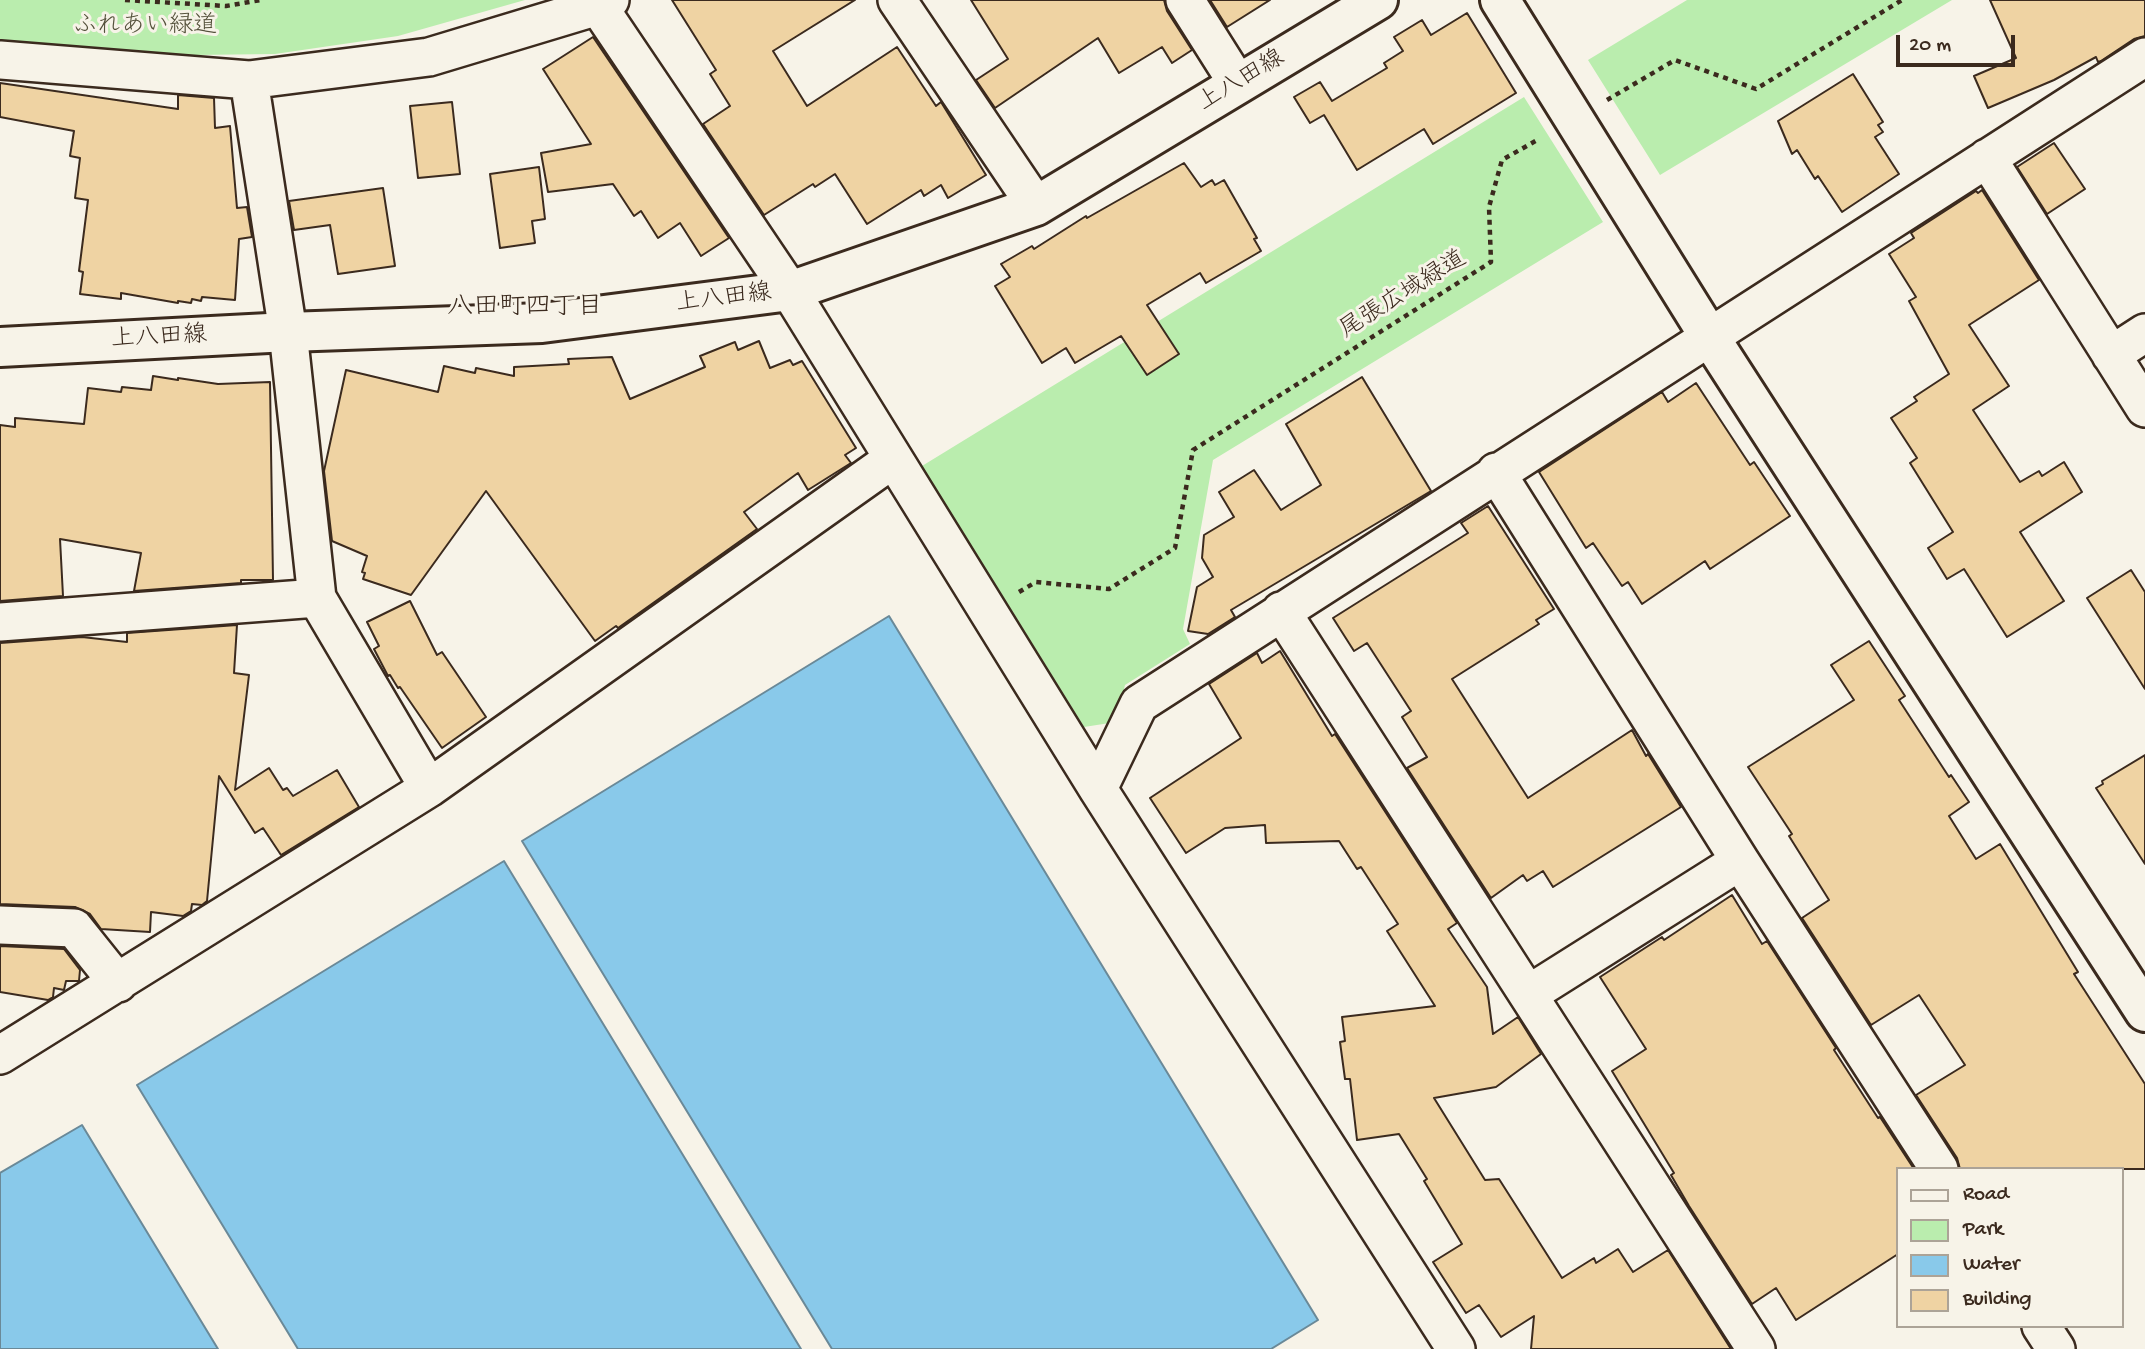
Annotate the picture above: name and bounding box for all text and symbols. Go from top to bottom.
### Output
park label: ふれあい緑道 [73,13,217,41]
scale bar [1900,21,2019,65]
text: 20 m [1909,34,1951,59]
street label: 上八田線 [1193,45,1291,119]
street label: 尾張広域緑道 [1335,246,1473,346]
street label: 上八田線 [675,280,773,320]
district label: 八田町四丁目 [447,293,603,325]
street label: 上八田線 [110,322,208,356]
legend [1896,1167,2124,1328]
text: Road [1963,1183,2009,1208]
text: Park [1963,1218,2003,1243]
text: Water [1963,1253,2019,1278]
text: Building [1963,1288,2032,1313]

